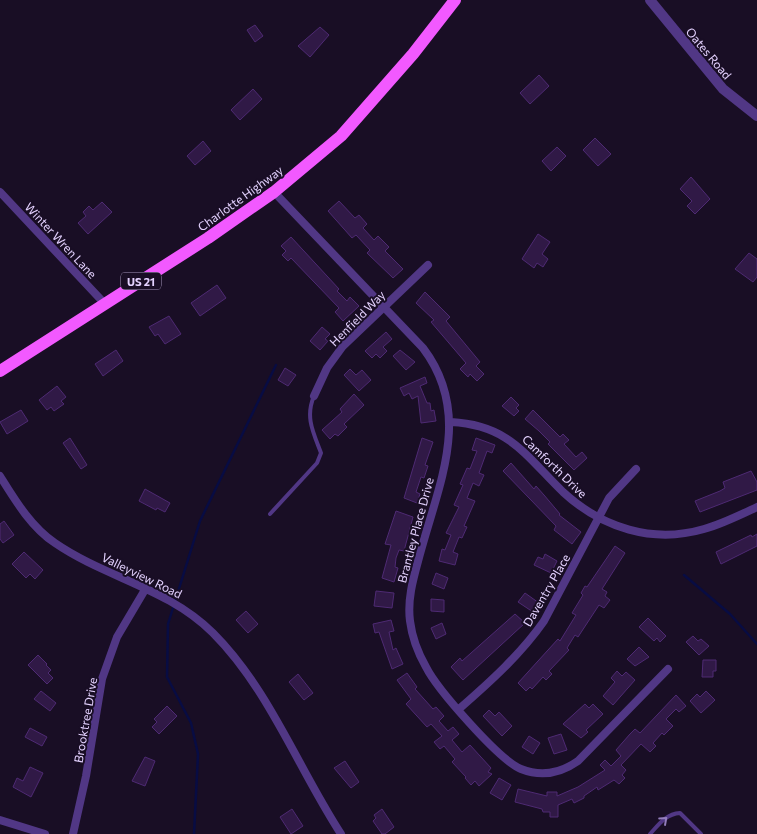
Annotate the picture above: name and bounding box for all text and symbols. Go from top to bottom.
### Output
street label: Oates Road [683,24,735,82]
street label: Charlotte Highway [195,162,285,234]
street label: Winter Wren Lane [22,199,100,281]
road number: US 21 [121,272,161,290]
street label: Henfield Way [326,287,388,349]
street label: Camforth Drive [520,432,590,500]
street label: Brantley Place Drive [394,476,436,584]
street label: Valleyview Road [100,549,185,601]
street label: Daventry Place [520,551,572,629]
street label: Brooktree Drive [71,676,99,764]
one-way arrow [658,817,667,826]

